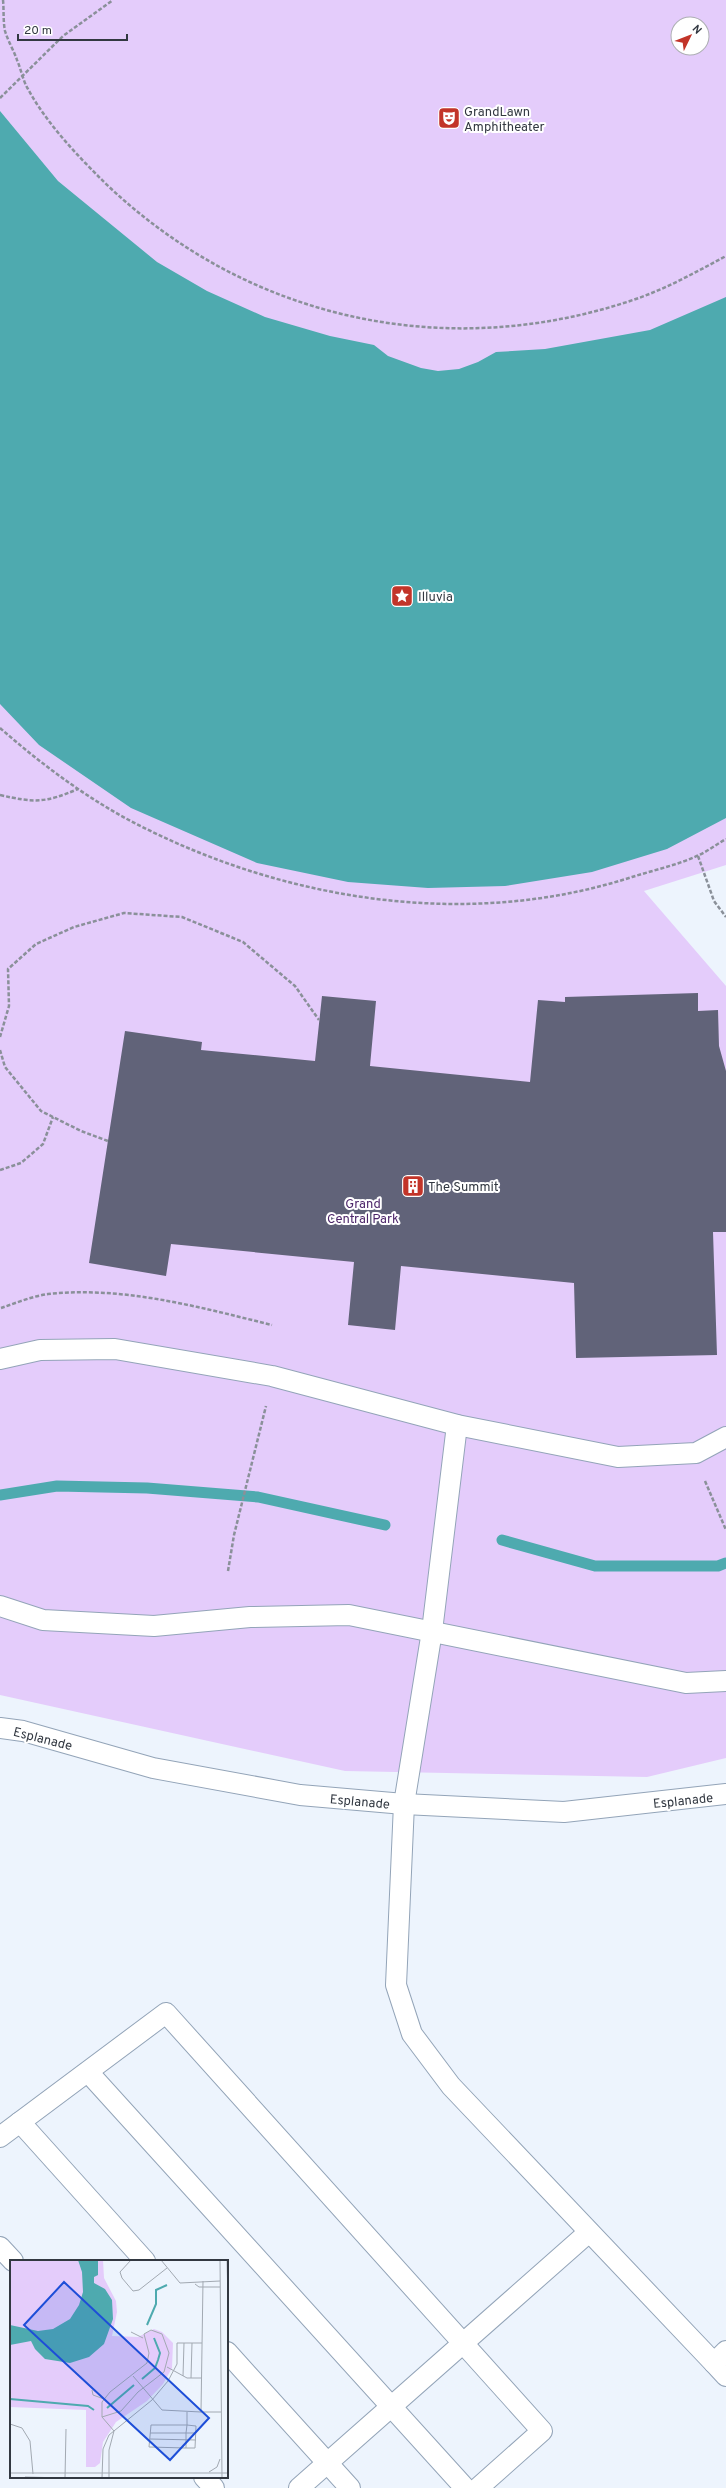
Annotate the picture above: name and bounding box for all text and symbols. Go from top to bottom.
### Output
scale bar [18,16,127,42]
north arrow [670,16,710,56]
text: N [689,22,704,38]
text: 20 m [24,23,52,39]
theatre icon: GrandLawn Amphitheater [436,105,462,131]
place label: GrandLawn Amphitheater [464,105,545,136]
place icon: Illuvia [389,583,415,609]
place label: Illuvia [418,590,453,606]
building icon: The Summit [400,1173,426,1199]
place label: The Summit [428,1180,499,1196]
park label: Grand Central Park [327,1197,399,1228]
street label: Esplanade [11,1725,74,1755]
street label: Esplanade [652,1791,714,1813]
street label: Esplanade [329,1792,390,1814]
inset map [10,2260,228,2478]

